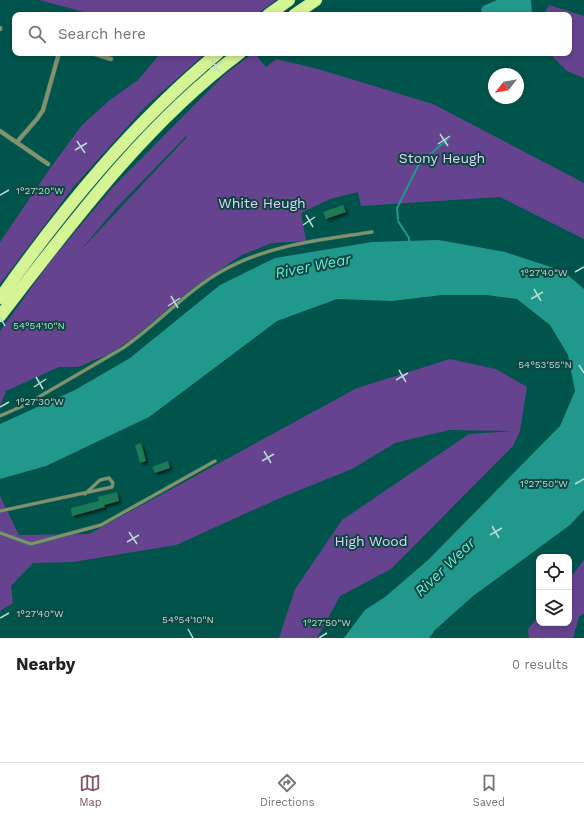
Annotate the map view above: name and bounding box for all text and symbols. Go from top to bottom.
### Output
search box [12,12,572,56]
icon: search [26,23,48,45]
text: Search here [58,25,146,43]
north arrow [488,68,524,104]
park label: Stony Heugh [399,150,485,166]
text: 1°27'20"W [16,185,64,196]
park label: White Heugh [218,195,306,211]
water label: River Wear [273,250,354,282]
text: 1°27'40"W [520,267,568,278]
text: 54°54'10"N [13,320,65,331]
text: 54°53'55"N [518,359,572,370]
text: 1°27'30"W [16,396,64,407]
text: 1°27'50"W [520,478,568,489]
park label: High Wood [334,533,408,549]
water label: River Wear [411,533,480,600]
map controls [536,554,572,626]
button: locate [536,554,572,590]
button: layers [536,590,572,626]
text: 1°27'40"W [16,608,64,619]
text: 54°54'10"N [162,614,214,625]
text: 1°27'50"W [303,617,351,628]
text: Nearby [16,654,75,674]
text: 0 results [512,657,568,672]
tab: Map [79,772,102,809]
tab: Directions [260,772,314,809]
tab: Saved [473,772,505,809]

